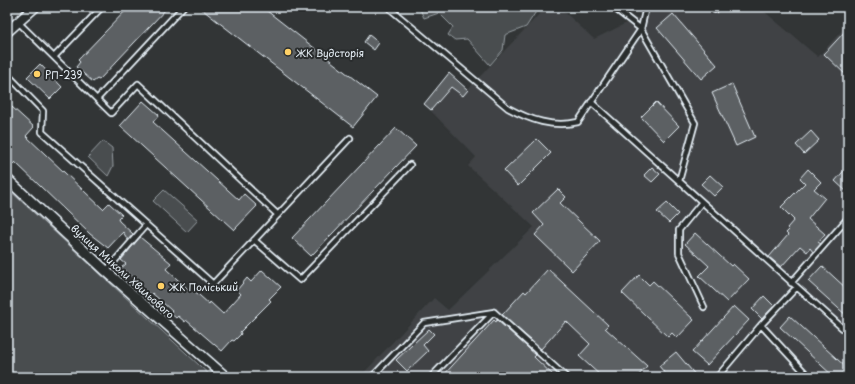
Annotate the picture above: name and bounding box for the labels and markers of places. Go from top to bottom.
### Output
place label: ЖК Вудсторія [296,45,364,61]
marker: ЖК Вудсторія [283,47,293,57]
place label: РП-239 [45,67,82,82]
marker: РП-239 [32,69,42,79]
place label: ЖК Поліський [168,279,238,294]
marker: ЖК Поліський [156,281,166,291]

